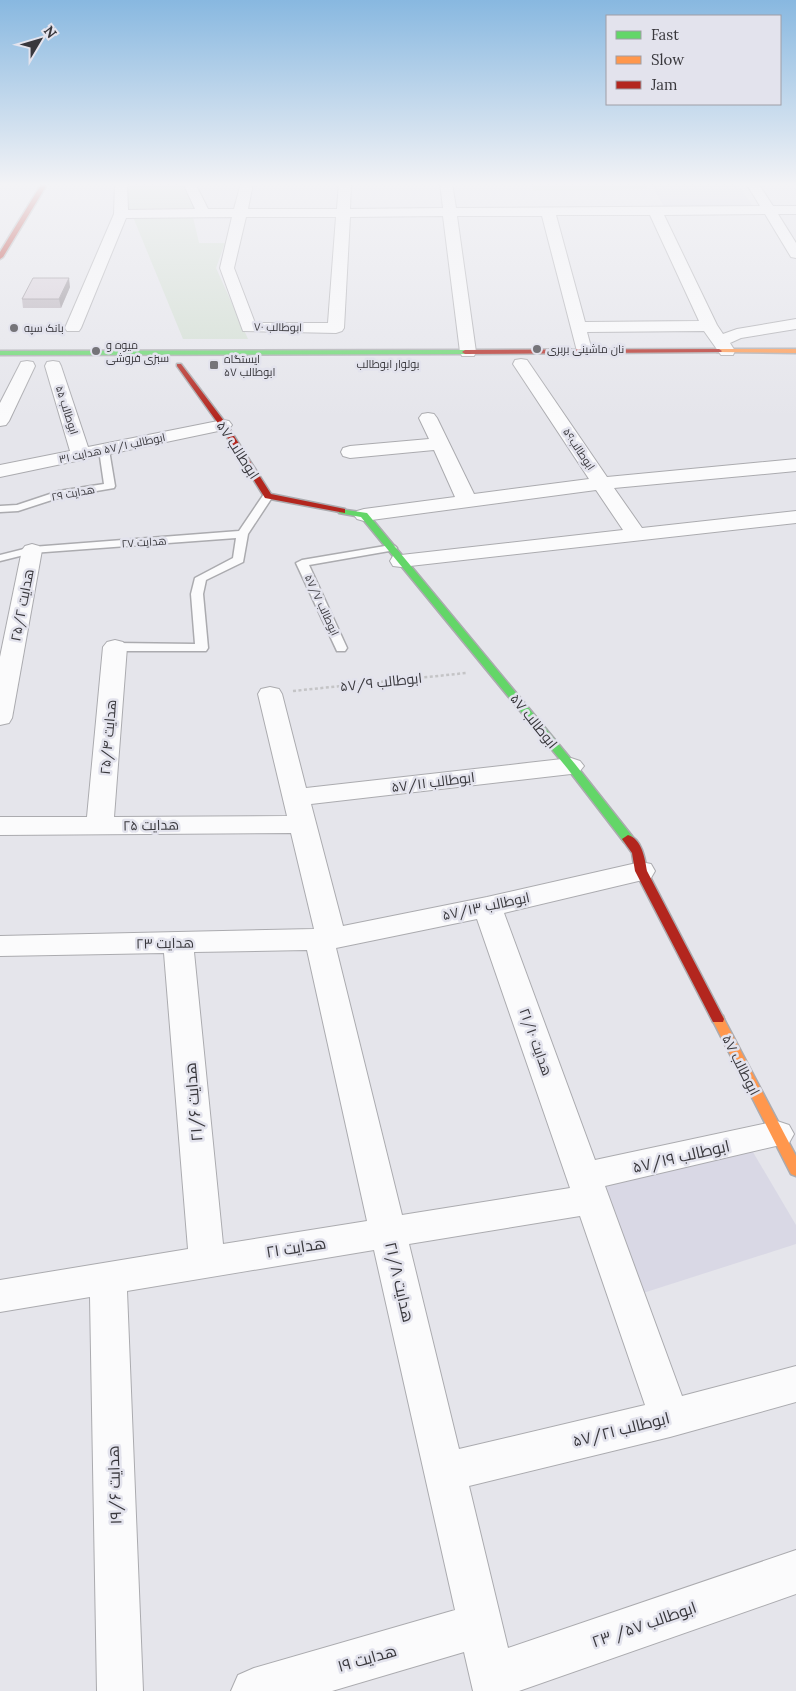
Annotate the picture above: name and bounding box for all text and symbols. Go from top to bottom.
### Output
north arrow [15,15,65,65]
legend [606,15,781,105]
text: N [40,22,61,42]
text: Fast [651,25,679,44]
text: Slow [651,50,684,69]
text: Jam [650,75,678,94]
street label: ابوطالب ۷۰ [254,320,302,334]
place label: بانک سپه [24,321,64,335]
marker: بانک سپه [8,322,20,334]
place label: میوه و سبزی فروشی [106,338,169,365]
place label: نان ماشینی بربری [547,342,624,356]
marker: نان ماشینی بربری [531,343,543,355]
marker: میوه و سبزی فروشی [90,345,102,357]
place label: ایستگاه ابوطالب ۵۷ [224,352,275,379]
street label: بولوار ابوطالب [356,357,420,371]
marker: ایستگاه ابوطالب ۵۷ [208,359,220,371]
street label: ابوطالب ۵۵ [53,384,81,436]
street label: ابوطالب ۵۷ [213,418,263,482]
street label: ابوطالب۵۹ [560,425,598,473]
street label: ابوطالب ۵۷/۱ هدایت ۳۱ [57,430,167,467]
street label: هدایت ۲۹ [50,482,96,504]
street label: هدایت ۲۷ [121,533,167,551]
street label: هدایت ۲۵/۲ [6,567,38,643]
street label: ابوطالب ۵۷/۷ [301,572,342,638]
street label: ابوطالب ۵۷/۹ [339,669,423,695]
street label: ابوطالب ۵۷ [506,690,562,752]
street label: هدایت ۲۵/۴ [96,699,120,775]
street label: ابوطالب ۵۷/۱۱ [390,768,476,796]
street label: هدایت ۲۵ [123,816,179,834]
street label: ابوطالب ۵۷/۱۳ [441,888,531,924]
street label: هدایت ۲۳ [136,933,194,953]
street label: هدایت ۲۱/۱۰ [515,1006,557,1078]
street label: ابوطالب ۵۷ [718,1032,764,1098]
street label: هدایت ۲۱/۶ [180,1062,207,1142]
street label: ابوطالب ۵۷/۱۹ [630,1135,732,1178]
street label: هدایت ۲۱ [265,1232,327,1262]
street label: هدایت ۲۱/۸ [380,1240,419,1324]
street label: ابوطالب ۵۷/۲۱ [570,1407,672,1452]
street label: هدایت ۱۹/۶ [103,1445,126,1525]
street label: ابوطالب ۵۷/ ۲۳ [589,1597,699,1652]
street label: هدایت ۱۹ [335,1640,399,1676]

